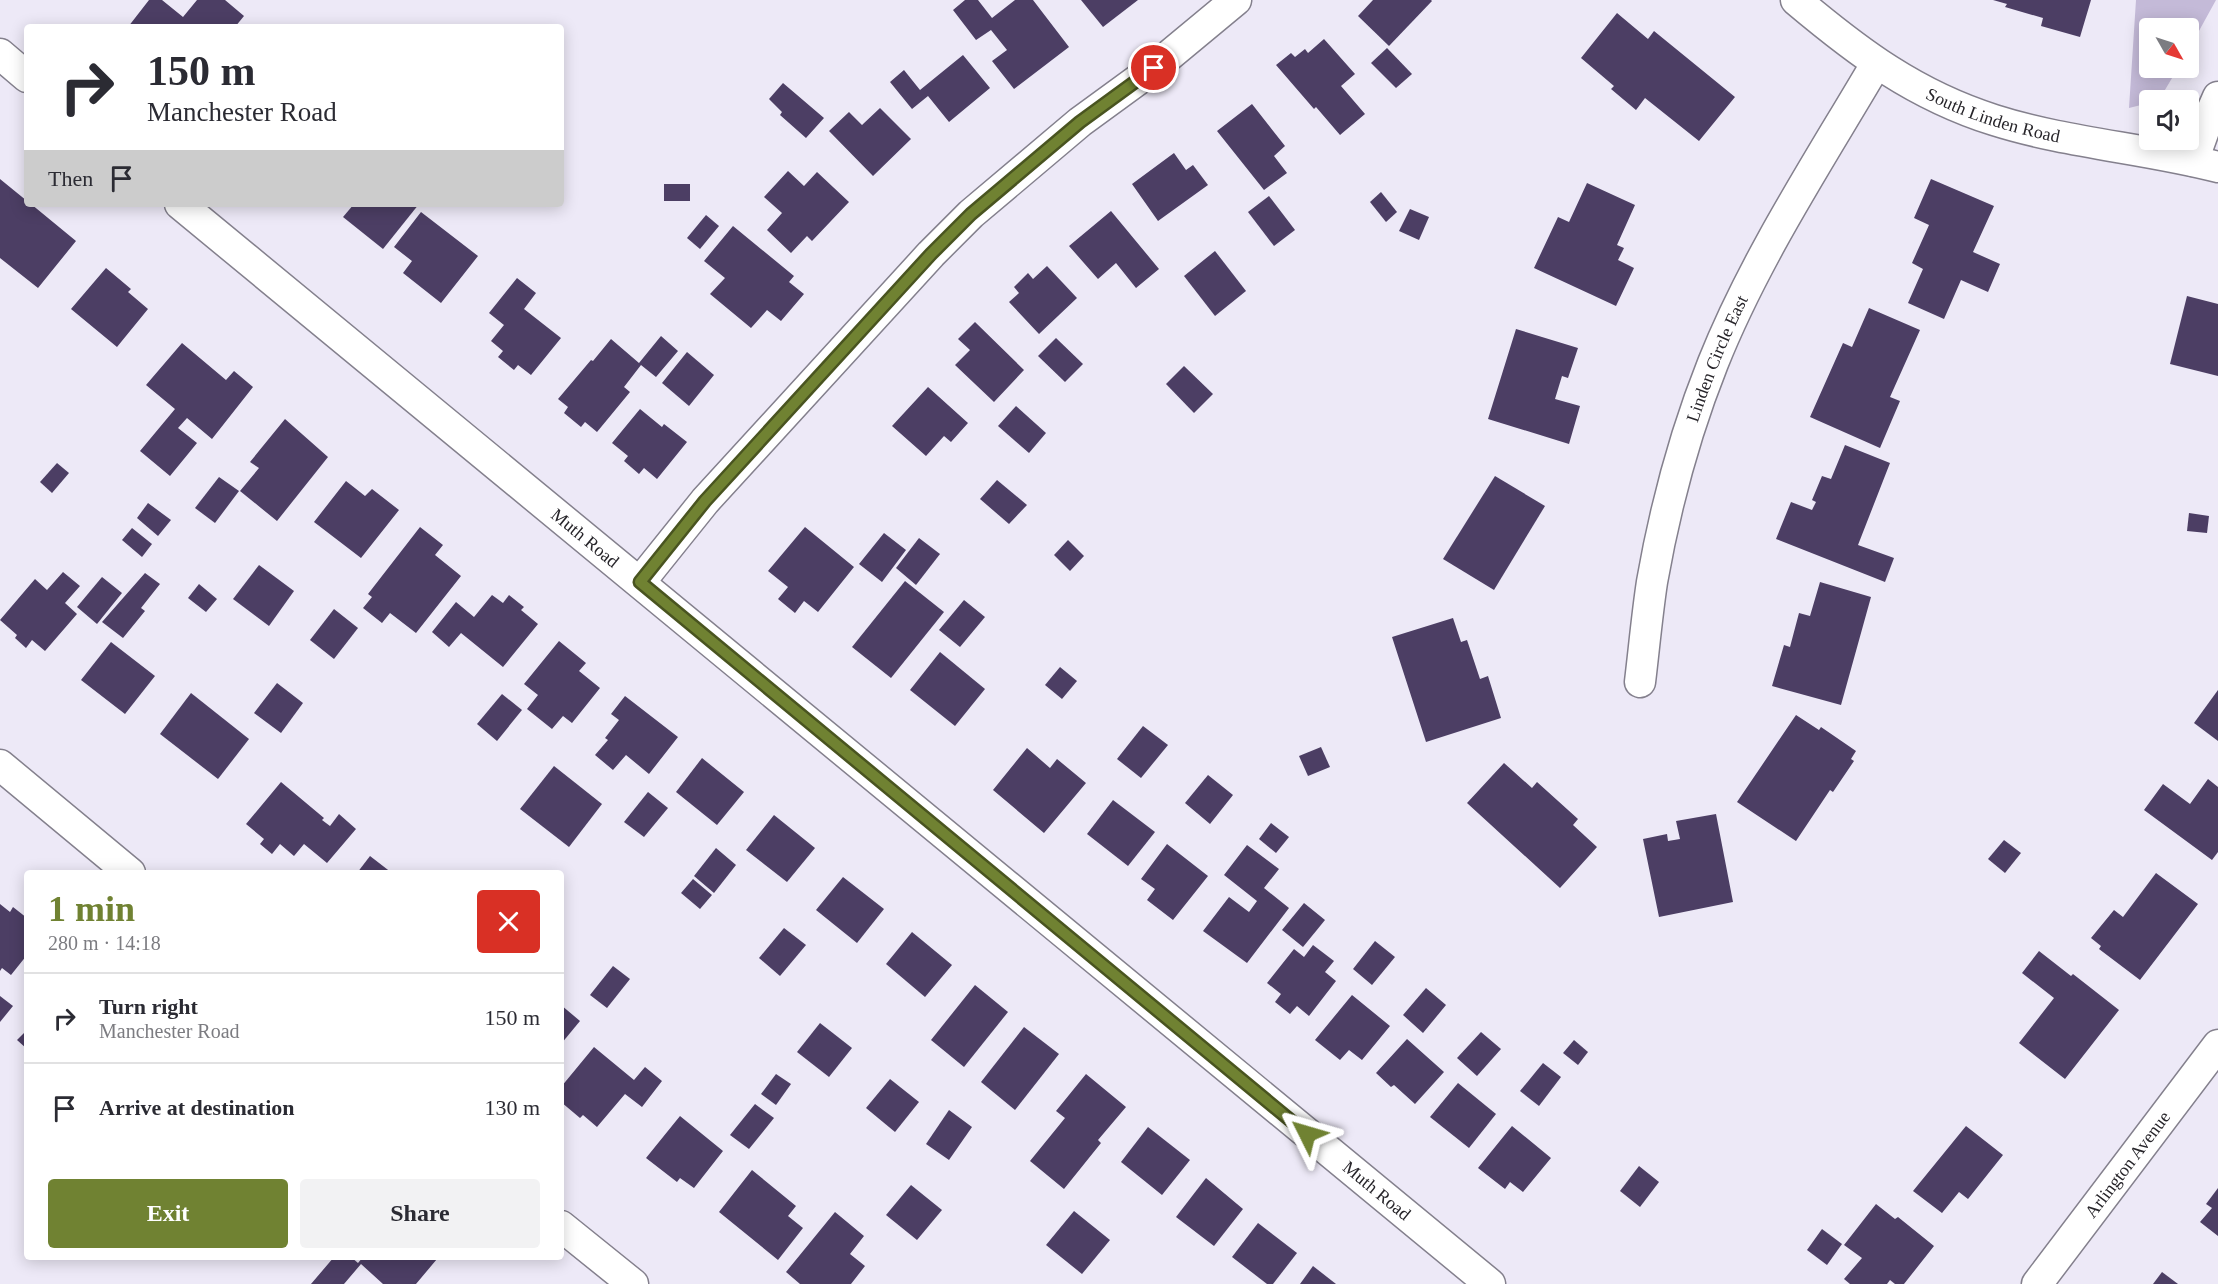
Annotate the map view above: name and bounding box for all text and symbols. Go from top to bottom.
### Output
north arrow [2139,18,2199,78]
map controls [2139,18,2199,150]
pin [1128,42,1179,93]
icon: right [48,48,126,126]
text: 150 m [147,48,256,94]
icon: arrive [1137,51,1170,84]
street label: South Linden Road [1923,84,2062,146]
button: sound [2139,90,2199,150]
text: Manchester Road [147,97,337,127]
icon: arrive [105,162,138,195]
text: Then [48,166,93,191]
street label: Linden Circle East [1682,292,1752,424]
street label: Muth Road [547,504,623,572]
text: 1 min [48,889,135,929]
button: close [477,890,540,953]
text: 280 m · 14:18 [48,932,161,954]
text: Turn right [99,994,198,1019]
icon: right [48,1002,81,1035]
text: 150 m [484,1005,540,1030]
text: Manchester Road [99,1020,240,1042]
icon: arrive [48,1092,81,1125]
text: Arrive at destination [99,1095,295,1120]
text: 130 m [484,1095,540,1120]
position arrow [1275,1102,1339,1166]
street label: Arlington Avenue [2081,1107,2174,1222]
street label: Muth Road [1339,1157,1415,1224]
button: Exit [48,1179,288,1248]
button: Share [300,1179,540,1248]

